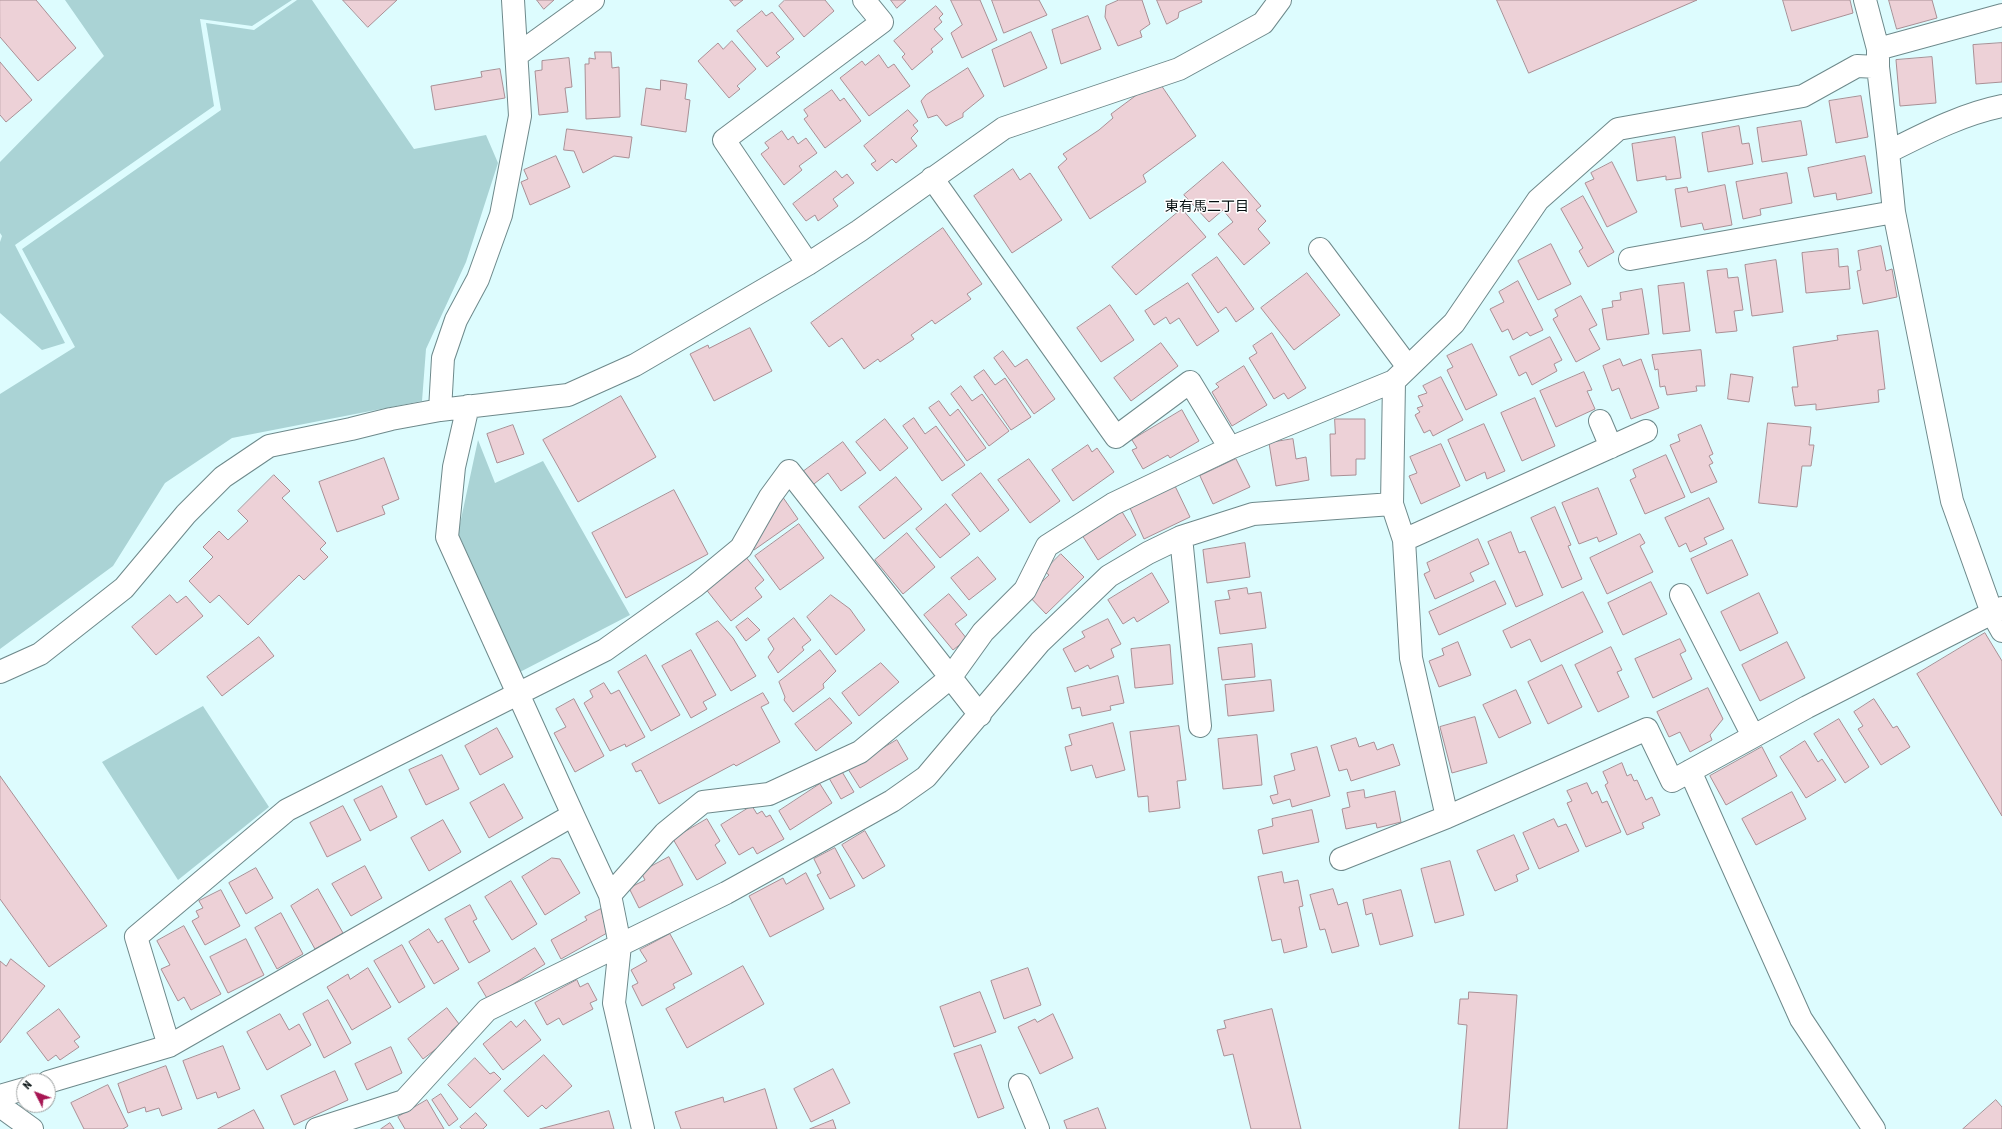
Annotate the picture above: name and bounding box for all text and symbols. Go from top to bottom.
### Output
district label: 東有馬二丁目 [1165,199,1249,215]
north arrow [16,1073,56,1113]
text: N [20,1078,35,1092]

